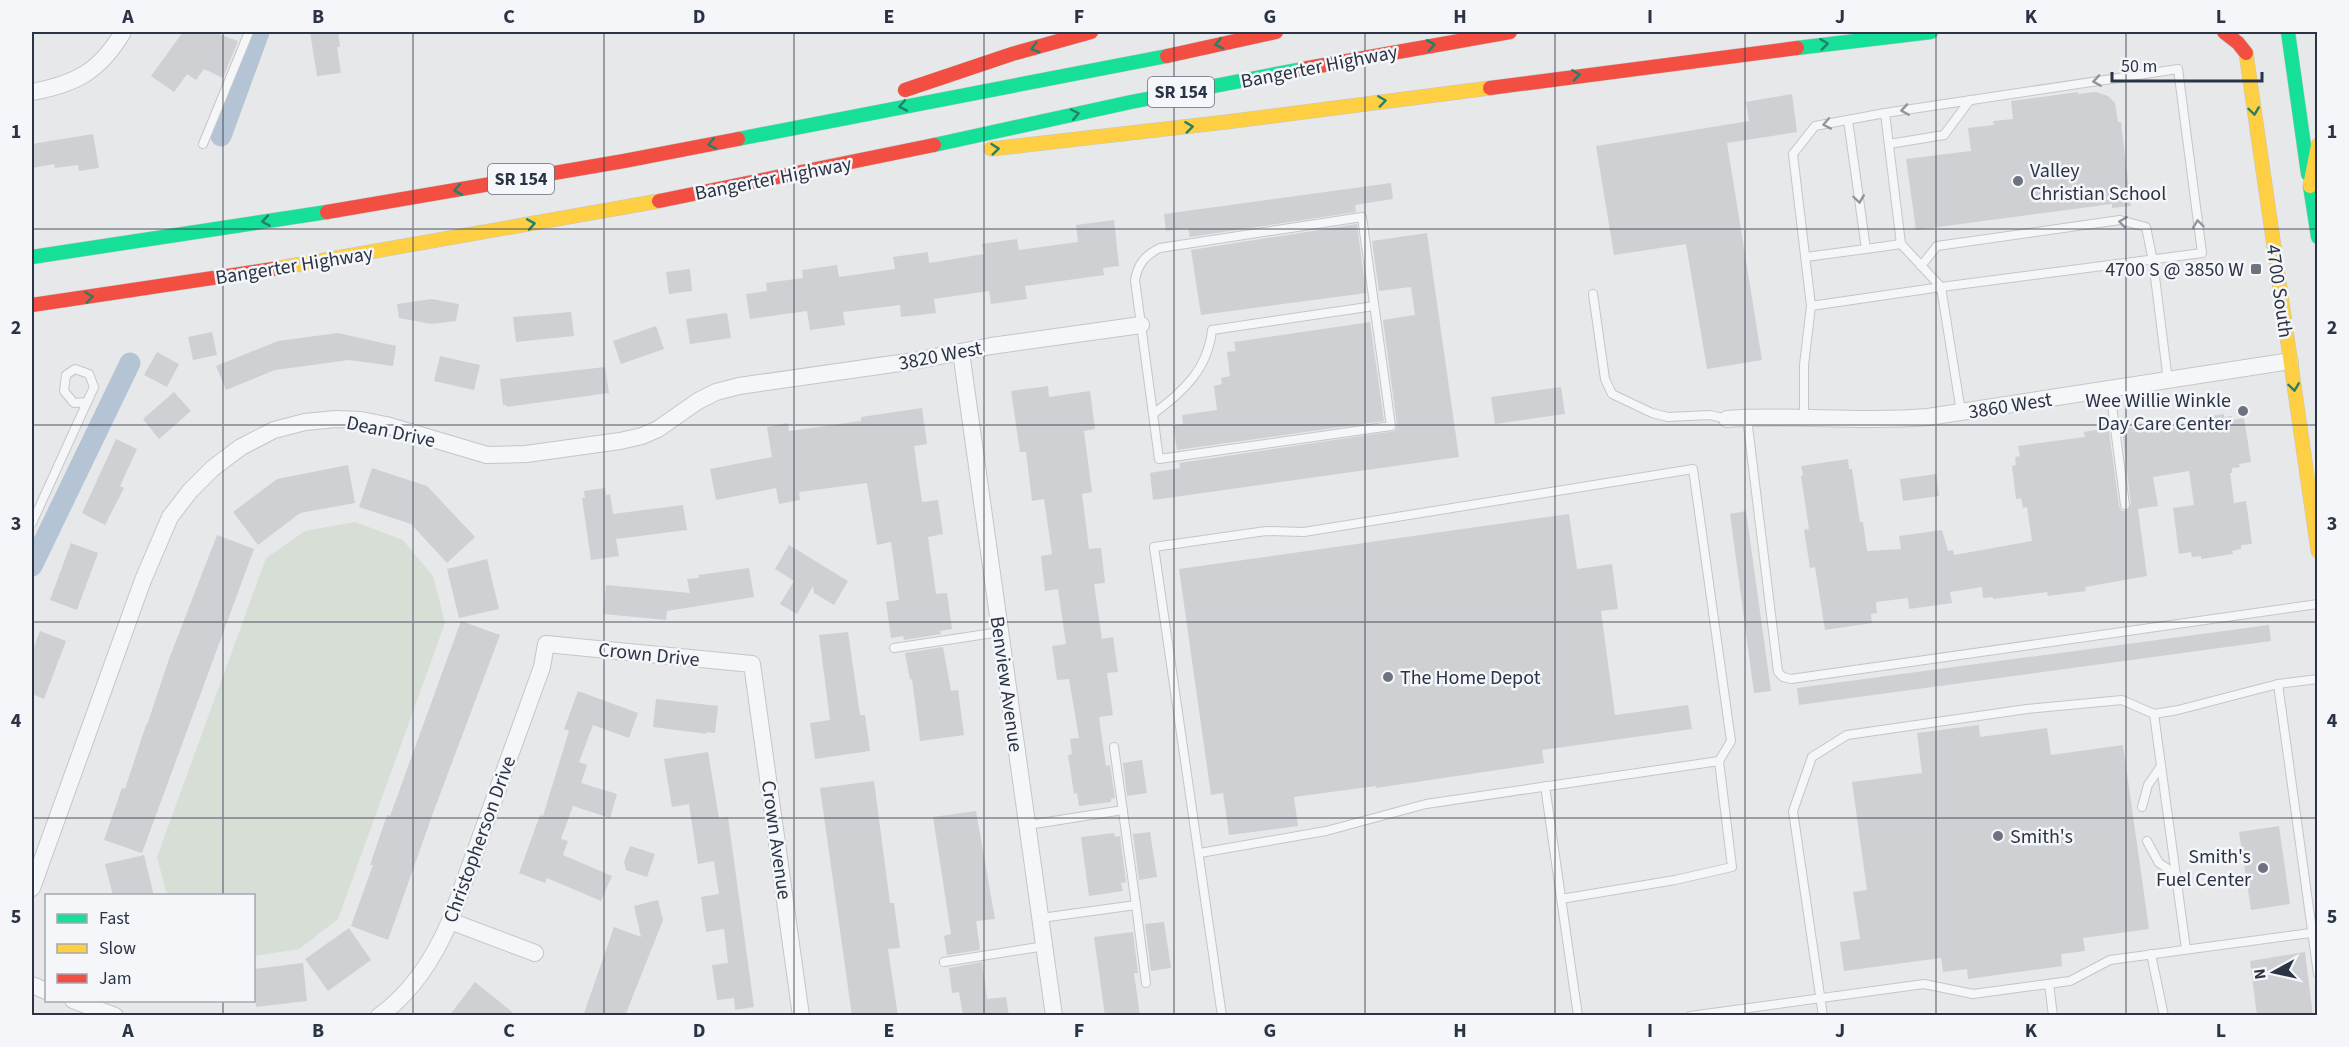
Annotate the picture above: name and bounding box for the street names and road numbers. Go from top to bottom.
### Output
street label: Bangerter Highway [1238,38,1401,96]
road number: SR 154 [1148,77,1214,107]
street label: Bangerter Highway [692,150,855,208]
road number: SR 154 [488,164,554,194]
street label: Bangerter Highway [213,240,376,292]
street label: 4700 South [2259,243,2299,340]
street label: 3820 West [896,334,984,378]
street label: 3860 West [1966,386,2054,426]
street label: Dean Drive [344,409,438,455]
street label: Benview Avenue [983,614,1029,754]
street label: Crown Drive [597,636,701,674]
street label: Christopherson Drive [437,752,523,927]
street label: Crown Avenue [754,779,798,902]

